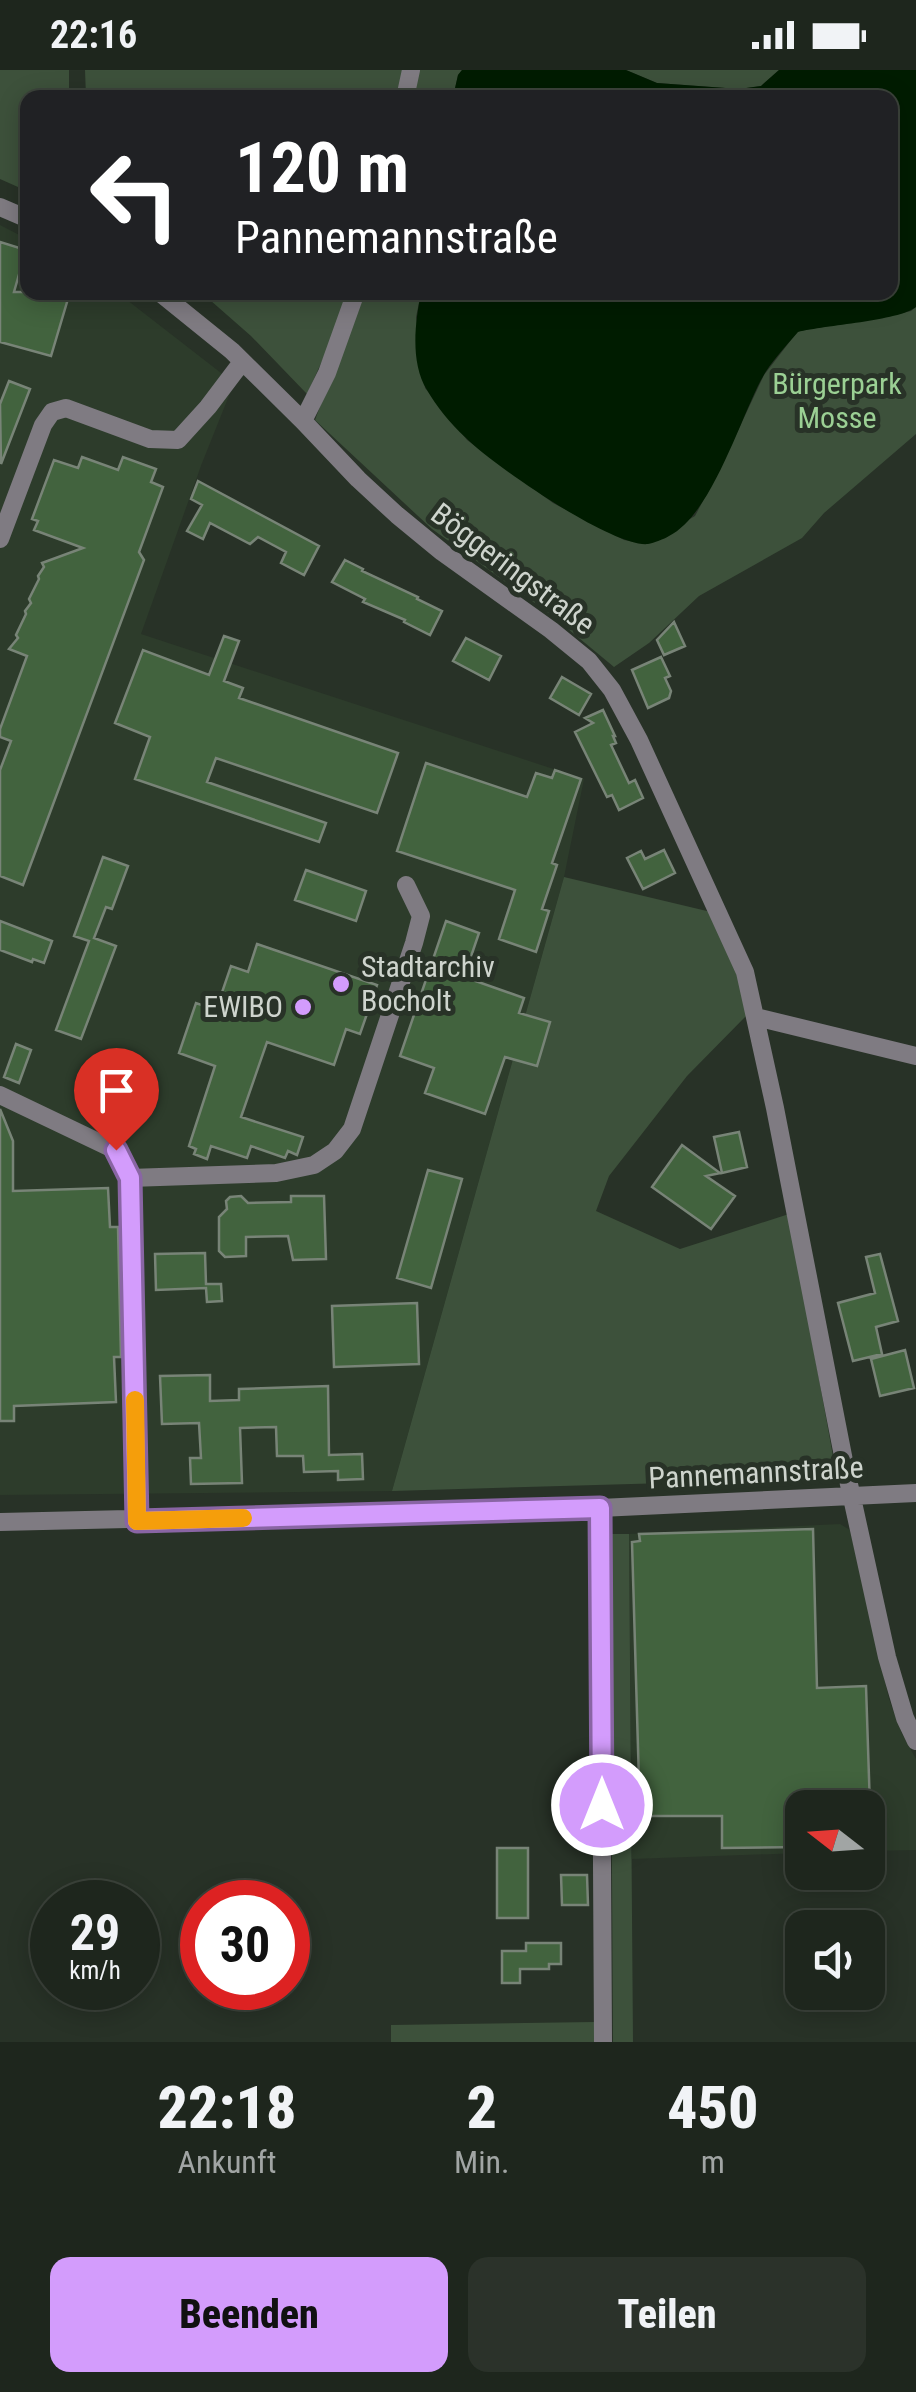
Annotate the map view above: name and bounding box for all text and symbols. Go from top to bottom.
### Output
text: 22:16 [50,13,137,57]
text: 120 m [235,127,409,209]
icon: left [70,130,200,260]
text: Pannemannstraße [235,211,558,264]
park label: Bürgerpark Mosse [772,366,902,435]
street label: Böggeringstraße [425,496,602,641]
place label: Stadtarchiv Bocholt [361,949,495,1018]
marker: Stadtarchiv Bocholt [330,973,352,995]
place label: EWIBO [203,989,283,1024]
marker: EWIBO [292,996,314,1018]
pin [74,1048,159,1151]
icon: arrive [89,1063,144,1118]
street label: Pannemannstraße [648,1449,864,1496]
position arrow [550,1753,654,1857]
north arrow [785,1790,885,1890]
map controls [785,1790,885,2010]
speed limit sign: 30 [180,1880,310,2010]
text: 29 [70,1904,120,1962]
button: sound [785,1910,885,2010]
text: km/h [69,1956,121,1985]
text: 22:18 [158,2072,296,2143]
text: 2 [466,2072,497,2143]
text: 450 [667,2072,758,2143]
text: Ankunft [178,2143,276,2181]
text: Min. [454,2143,509,2181]
text: m [701,2143,725,2181]
button: Beenden [50,2257,448,2372]
button: Teilen [468,2257,866,2372]

